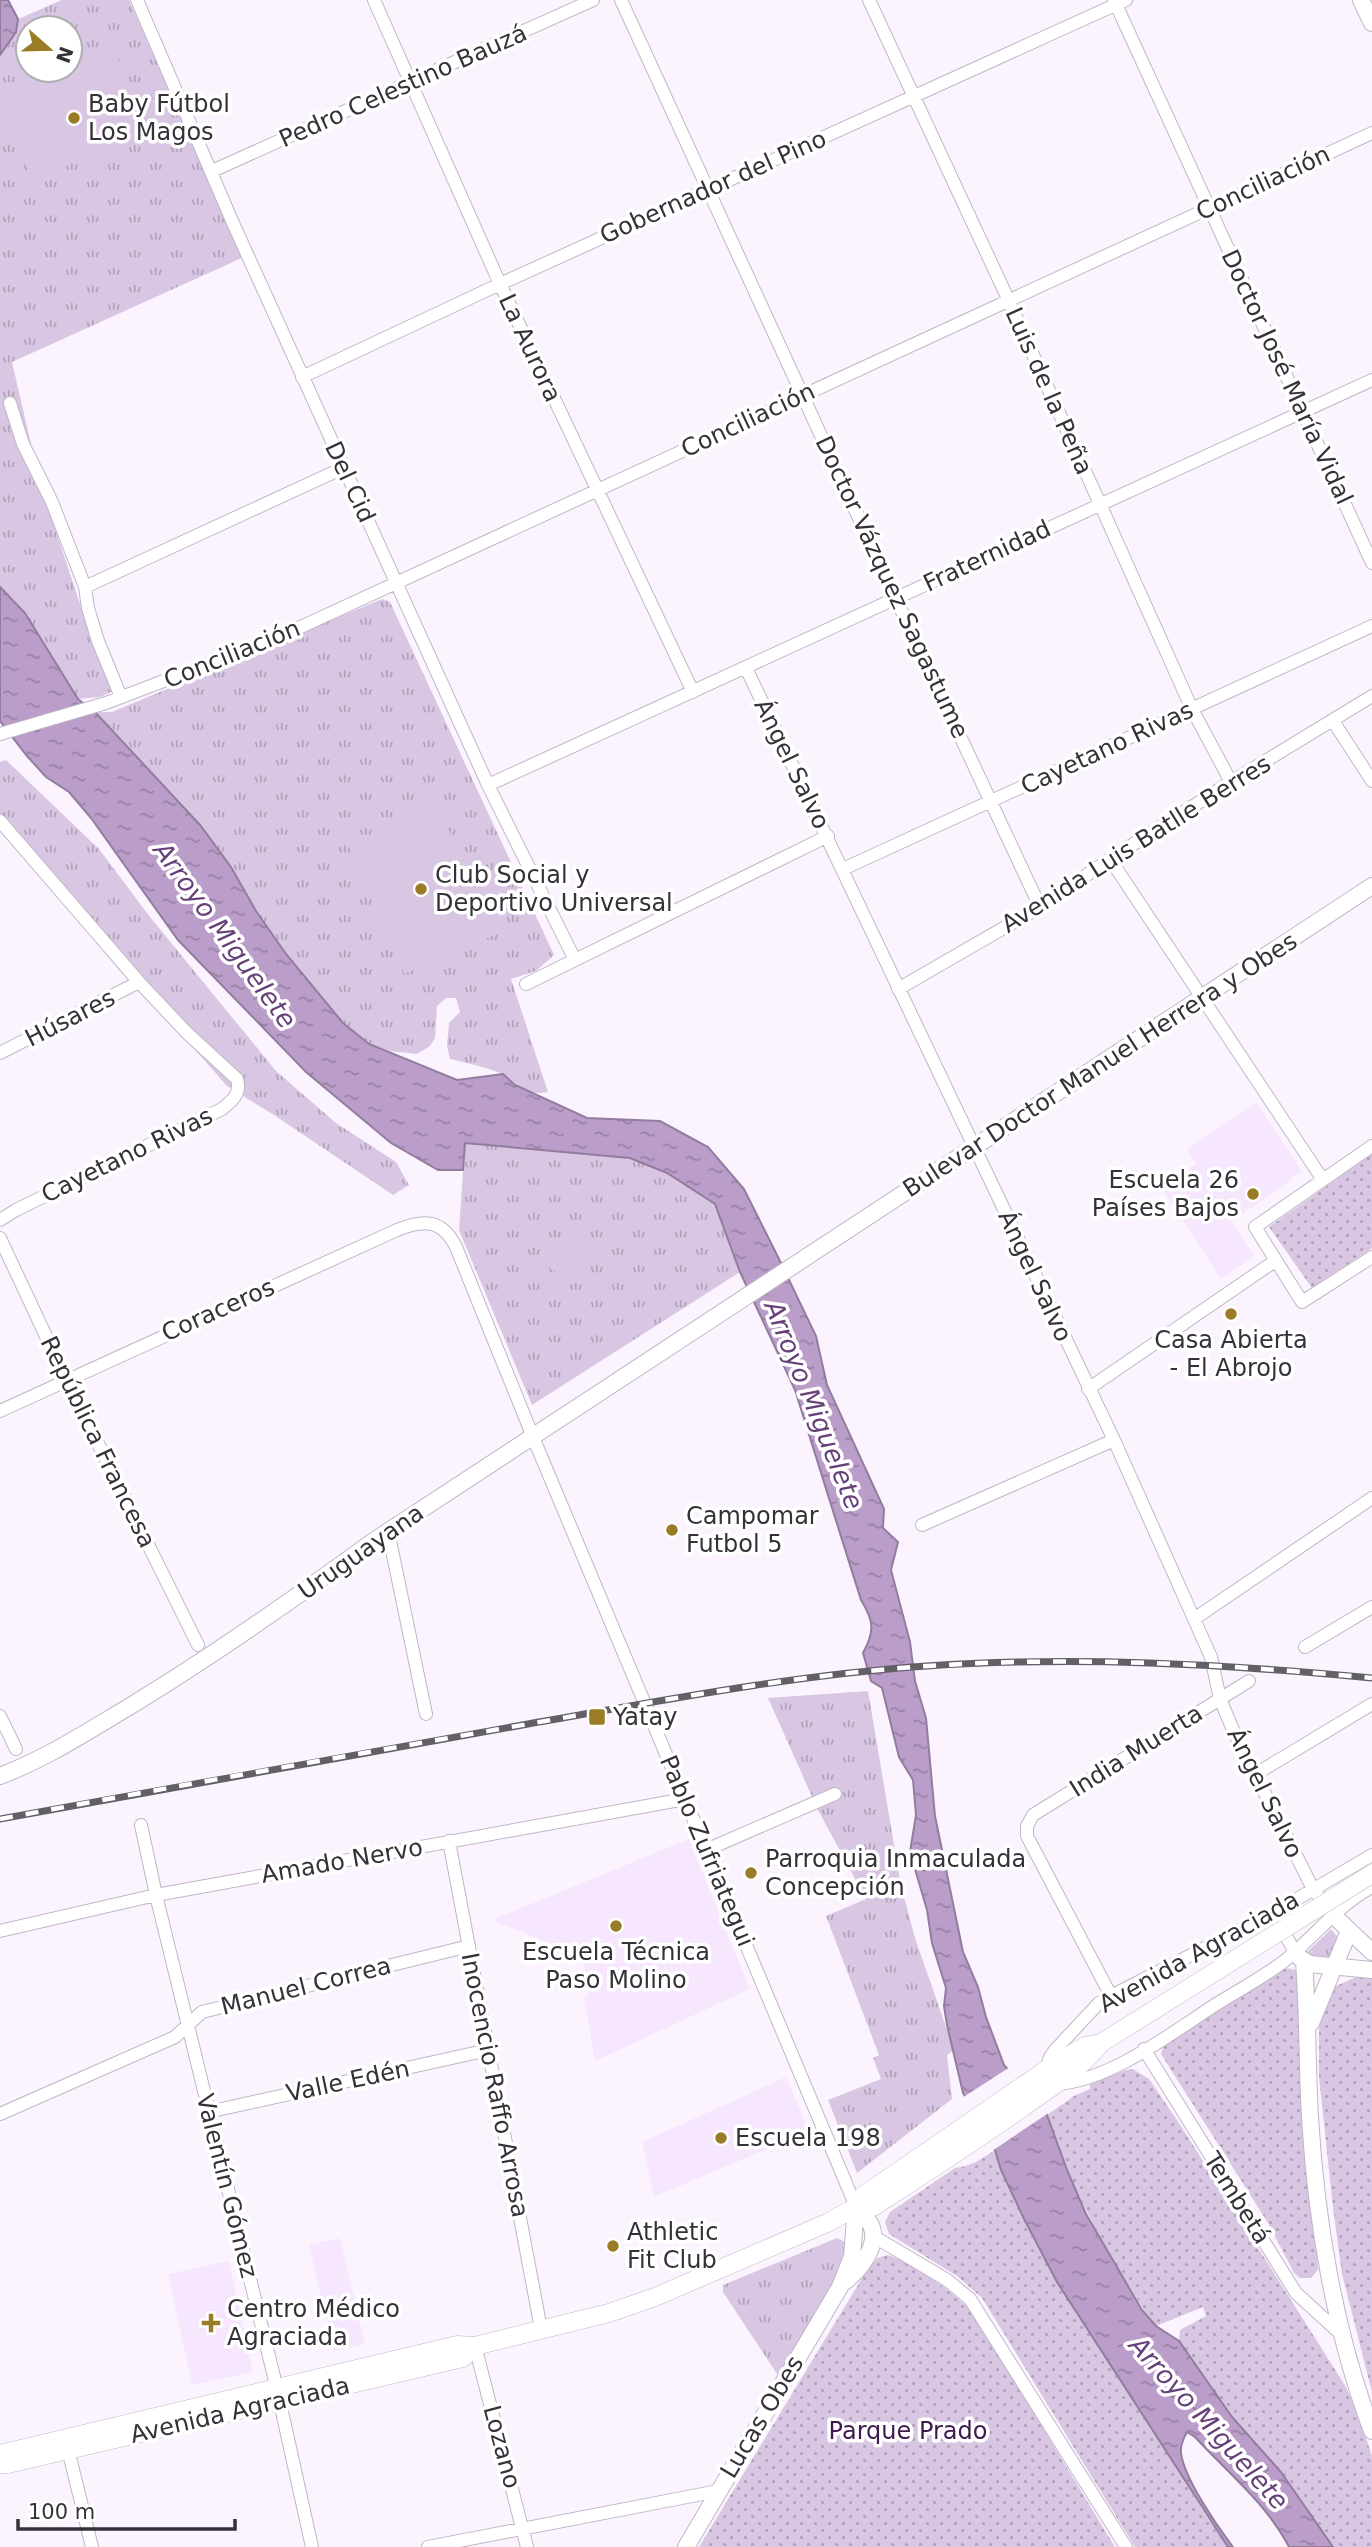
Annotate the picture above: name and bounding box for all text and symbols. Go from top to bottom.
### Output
north arrow [14,14,84,84]
street label: Pedro Celestino Bauzá [275,19,531,153]
text: N [52,44,78,66]
place label: Baby Fútbol Los Magos [88,90,230,146]
marker: Baby Fútbol Los Magos [66,110,82,126]
street label: Gobernador del Pino [595,124,831,250]
street label: Conciliación [1192,140,1334,226]
street label: Doctor José María Vidal [1216,245,1358,509]
street label: La Aurora [493,290,567,406]
street label: Luis de la Peña [1000,303,1098,479]
street label: Conciliación [677,377,819,463]
street label: Doctor Vázquez Sagastume [809,431,975,743]
street label: Del Cid [319,437,381,527]
street label: Fraternidad [919,514,1055,598]
street label: Conciliación [160,614,304,694]
street label: Ángel Salvo [748,694,836,834]
street label: Cayetano Rivas [1016,696,1198,800]
street label: Avenida Luis Batlle Berres [996,749,1276,939]
water label: Arroyo Miguelete [146,834,303,1034]
place label: Club Social y Deportivo Universal [435,861,673,917]
marker: Club Social y Deportivo Universal [413,881,429,897]
street label: Bulevar Doctor Manuel Herrera y Obes [898,927,1302,1203]
street label: Húsares [20,983,120,1053]
street label: Cayetano Rivas [37,1101,217,1209]
place label: Escuela 26 Países Bajos [1092,1166,1239,1222]
marker: Escuela 26 Países Bajos [1245,1186,1261,1202]
street label: Ángel Salvo [992,1206,1078,1346]
street label: Coraceros [157,1273,279,1347]
water label: Arroyo Miguelete [758,1294,870,1514]
marker: Casa Abierta - El Abrojo [1223,1306,1239,1322]
place label: Casa Abierta - El Abrojo [1154,1326,1308,1382]
street label: República Francesa [35,1332,161,1552]
street label: Uruguayana [293,1498,429,1606]
place label: Campomar Futbol 5 [686,1502,819,1558]
marker: Campomar Futbol 5 [664,1522,680,1538]
street label: India Muerta [1064,1699,1208,1803]
place label: Yatay [612,1703,677,1731]
marker: Yatay [587,1707,607,1727]
street label: Ángel Salvo [1221,1723,1309,1863]
street label: Pablo Zufriategui [654,1751,760,1951]
street label: Amado Nervo [259,1833,425,1889]
place label: Parroquia Inmaculada Concepción [765,1845,1026,1901]
marker: Parroquia Inmaculada Concepción [743,1865,759,1881]
street label: Avenida Agraciada [1094,1885,1304,2019]
marker: Escuela Técnica Paso Molino [608,1918,624,1934]
place label: Escuela Técnica Paso Molino [522,1938,710,1994]
street label: Inocencio Raffo Arrosa [456,1950,534,2220]
street label: Manuel Correa [218,1951,394,2021]
street label: Valle Edén [284,2054,412,2108]
street label: Valentín Gómez [191,2091,263,2281]
place label: Escuela 198 [735,2124,881,2152]
marker: Escuela 198 [713,2130,729,2146]
street label: Tembetá [1197,2146,1276,2249]
place label: Athletic Fit Club [627,2218,718,2274]
marker: Athletic Fit Club [605,2238,621,2254]
place label: Centro Médico Agraciada [227,2295,400,2351]
marker: Centro Médico Agraciada [201,2313,221,2333]
water label: Arroyo Miguelete [1122,2329,1295,2516]
street label: Lucas Obes [715,2351,809,2483]
street label: Avenida Agraciada [128,2371,352,2449]
street label: Lozano [477,2402,527,2492]
park label: Parque Prado [829,2417,987,2445]
scale bar [18,2488,234,2532]
text: 100 m [28,2500,95,2524]

